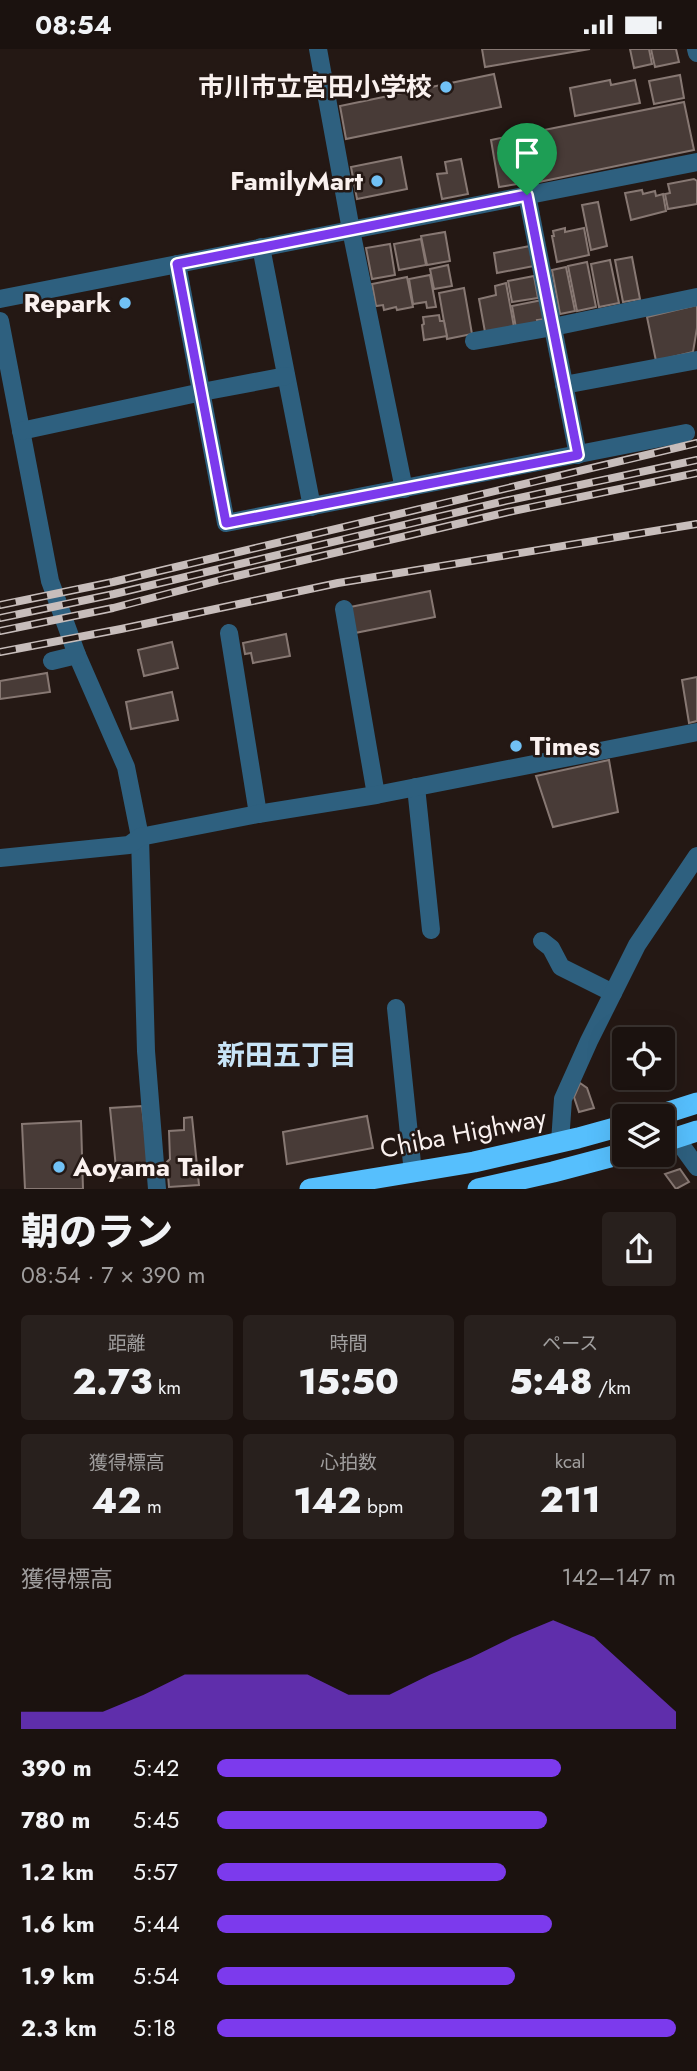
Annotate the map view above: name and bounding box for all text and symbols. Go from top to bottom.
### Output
text: 08:54 [35,6,112,44]
place label: 市川市立宮田小学校 [198,68,432,106]
marker: 市川市立宮田小学校 [438,79,454,95]
pin [497,123,557,195]
icon: arrive [508,134,546,172]
place label: FamilyMart [230,162,364,200]
marker: FamilyMart [369,173,385,189]
place label: Repark [24,284,111,322]
marker: Repark [117,295,133,311]
place label: Times [530,727,600,765]
marker: Times [508,738,524,754]
map controls [612,1027,675,1167]
button: locate [612,1027,675,1090]
district label: 新田五丁目 [217,1035,357,1076]
street label: Chiba Highway [377,1098,550,1168]
button: layers [612,1104,675,1167]
place label: Aoyama Tailor [72,1148,244,1186]
marker: Aoyama Tailor [51,1159,67,1175]
text: 朝のラン [21,1204,173,1259]
button: share [602,1212,676,1286]
text: 08:54 · 7 × 390 m [21,1258,205,1292]
text: 距離 [108,1330,146,1357]
text: 時間 [329,1330,368,1357]
text: ペース [542,1330,598,1357]
text: 2.73 [72,1357,152,1407]
text: 15:50 [298,1357,399,1407]
text: 5:48 [509,1357,593,1407]
text: km [152,1374,181,1401]
text: /km [593,1374,631,1401]
text: kcal [555,1448,586,1475]
text: 獲得標高 [89,1449,165,1476]
text: 心拍数 [320,1449,377,1476]
text: 211 [540,1475,601,1525]
text: 42 [92,1476,141,1526]
text: 142 [293,1476,361,1526]
text: m [141,1493,162,1520]
text: bpm [361,1493,404,1520]
text: 142–147 m [561,1560,676,1594]
text: 獲得標高 [21,1562,113,1596]
text: 390 m [21,1751,92,1785]
text: 5:42 [133,1751,179,1785]
text: 780 m [21,1803,90,1837]
text: 5:45 [133,1803,179,1837]
text: 1.2 km [21,1855,94,1889]
text: 5:57 [133,1855,178,1889]
text: 1.6 km [21,1907,95,1941]
text: 5:44 [133,1907,180,1941]
text: 1.9 km [21,1959,95,1993]
text: 5:54 [133,1959,179,1993]
text: 2.3 km [21,2011,97,2045]
text: 5:18 [133,2011,176,2045]

